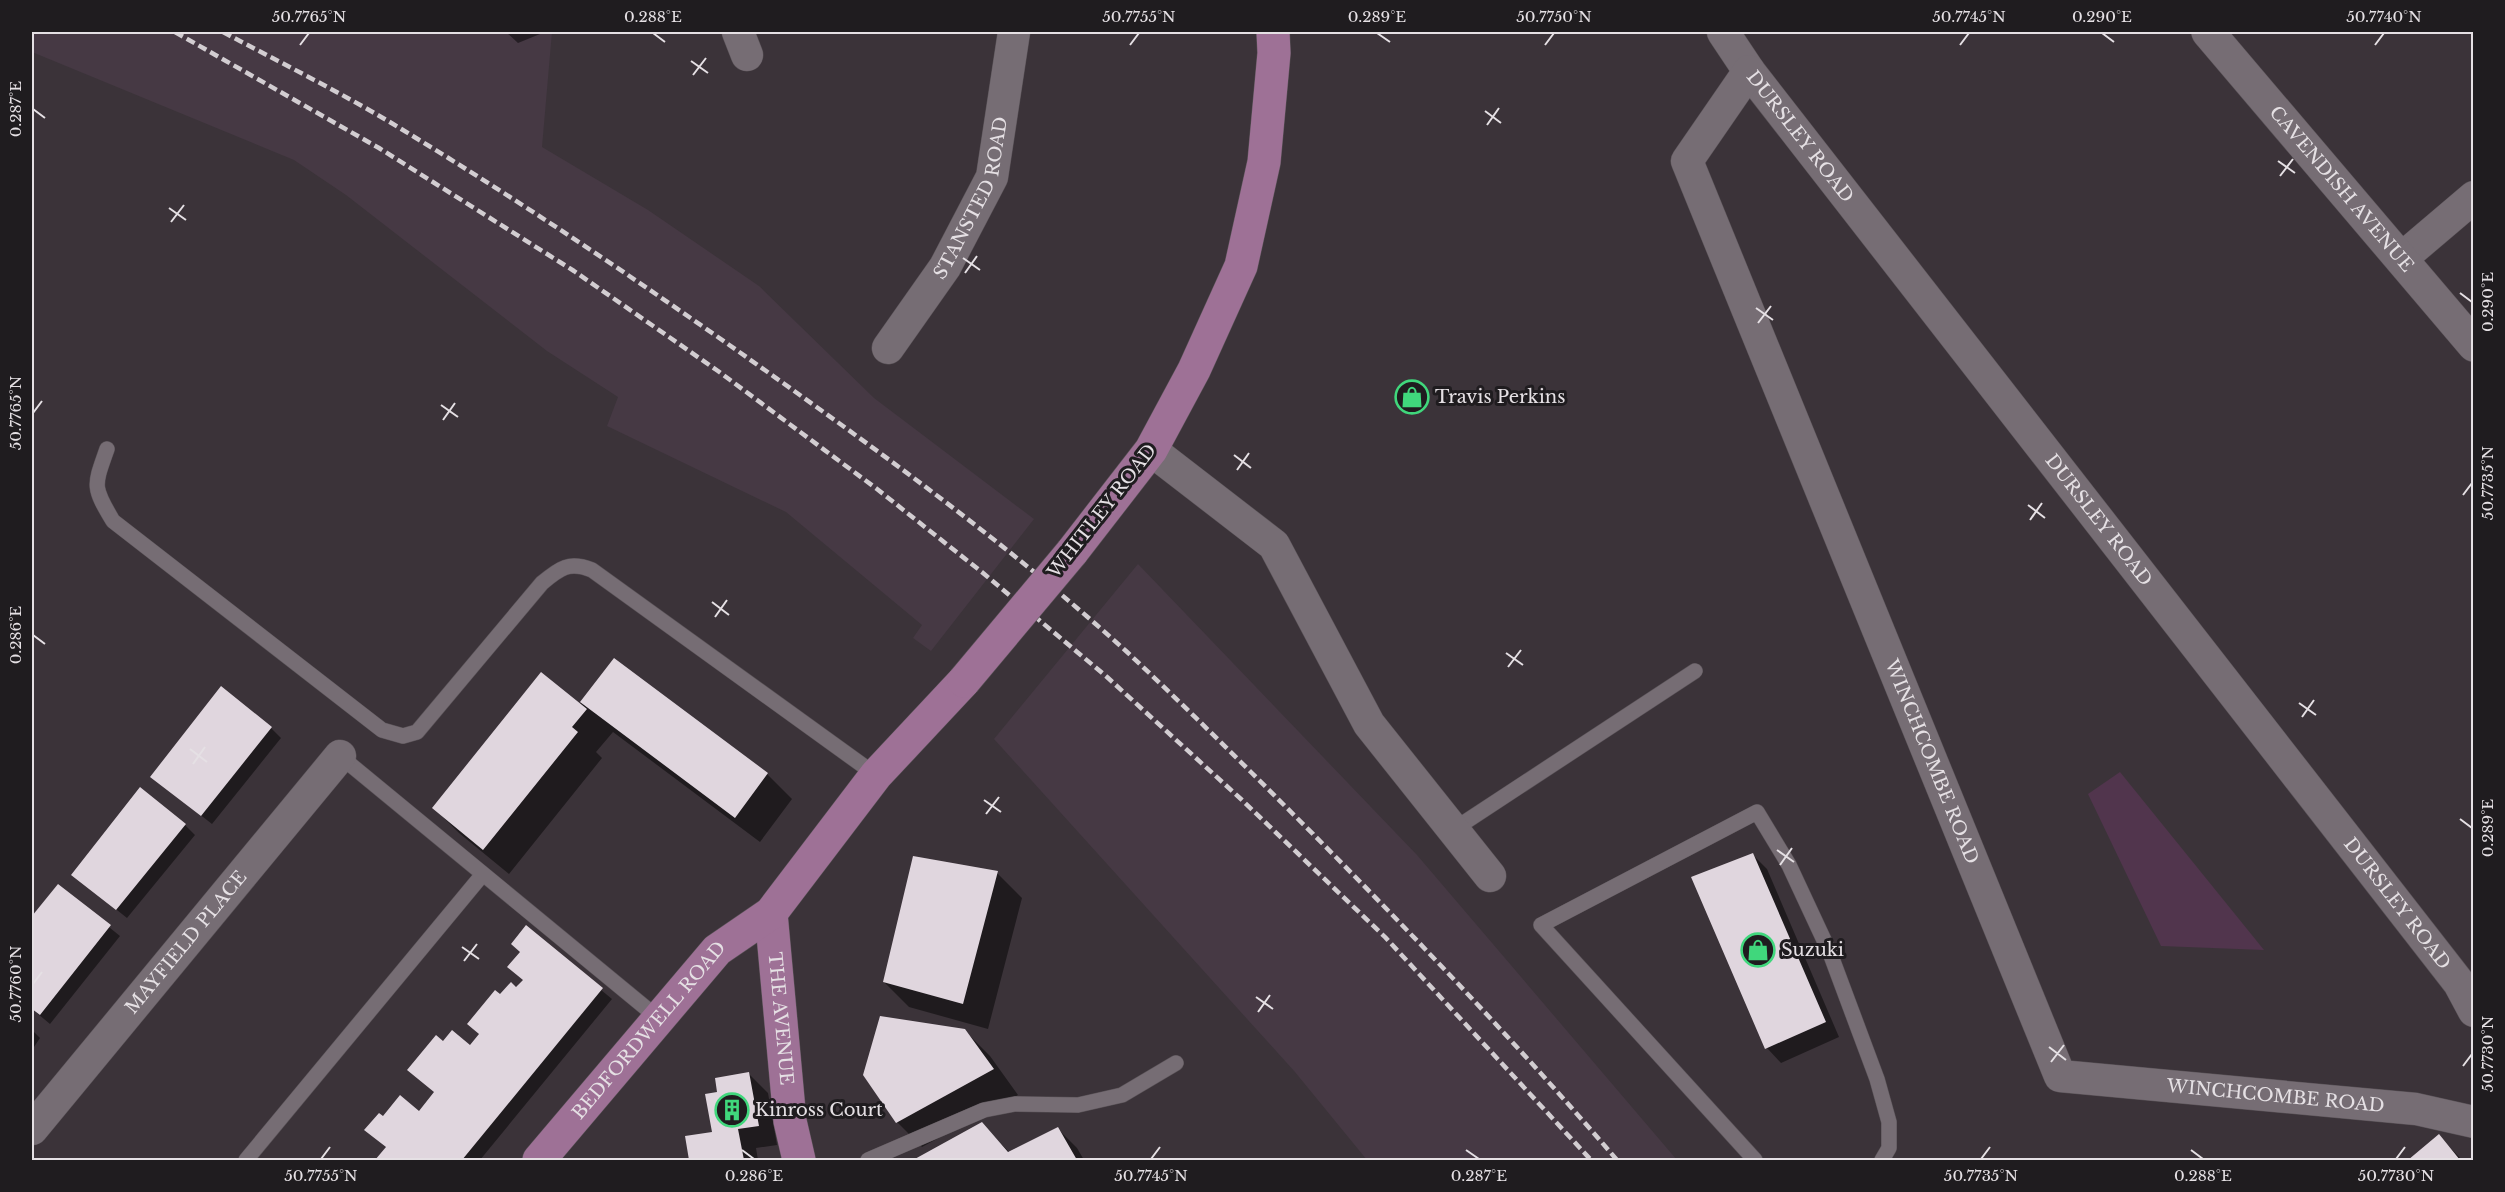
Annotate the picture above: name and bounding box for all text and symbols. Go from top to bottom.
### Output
text: 50.7765°N [272,7,346,26]
text: 0.288°E [624,7,682,26]
text: 50.7755°N [1102,7,1176,26]
text: 0.289°E [1348,7,1406,26]
text: 50.7750°N [1516,7,1592,26]
text: 50.7745°N [1932,7,2006,26]
text: 0.290°E [2072,7,2132,26]
text: 50.7740°N [2346,7,2422,26]
street label: DURSLEY ROAD [1742,66,1858,207]
text: 0.287°E [6,81,25,137]
street label: CAVENDISH AVENUE [2265,101,2418,276]
street label: STANSTED ROAD [929,115,1012,284]
text: 0.290°E [2478,272,2497,332]
text: 50.7765°N [6,376,25,450]
shop icon: Travis Perkins [1394,379,1430,415]
place label: Travis Perkins [1435,386,1565,408]
street label: WHITLEY ROAD [1042,440,1161,583]
text: 50.7735°N [2478,446,2497,520]
street label: DURSLEY ROAD [2040,450,2157,590]
text: 0.286°E [6,606,25,664]
street label: WINCHCOMBE ROAD [1880,655,1983,867]
text: 0.289°E [2478,799,2497,857]
street label: DURSLEY ROAD [2339,833,2455,974]
street label: MAYFIELD PLACE [121,866,251,1018]
shop icon: Suzuki [1740,932,1776,968]
street label: BEDFORDWELL ROAD [567,937,730,1124]
place label: Suzuki [1781,939,1844,961]
text: 50.7760°N [6,946,25,1022]
street label: THE AVENUE [764,951,798,1086]
text: 50.7730°N [2478,1016,2497,1092]
street label: WINCHCOMBE ROAD [2165,1075,2386,1117]
building icon: Kinross Court [714,1092,750,1128]
place label: Kinross Court [755,1099,883,1121]
text: 50.7755°N [284,1166,358,1185]
text: 0.286°E [725,1166,783,1185]
text: 50.7745°N [1114,1166,1188,1185]
text: 0.287°E [1451,1166,1507,1185]
text: 50.7735°N [1944,1166,2018,1185]
text: 0.288°E [2174,1166,2232,1185]
text: 50.7730°N [2358,1166,2434,1185]

